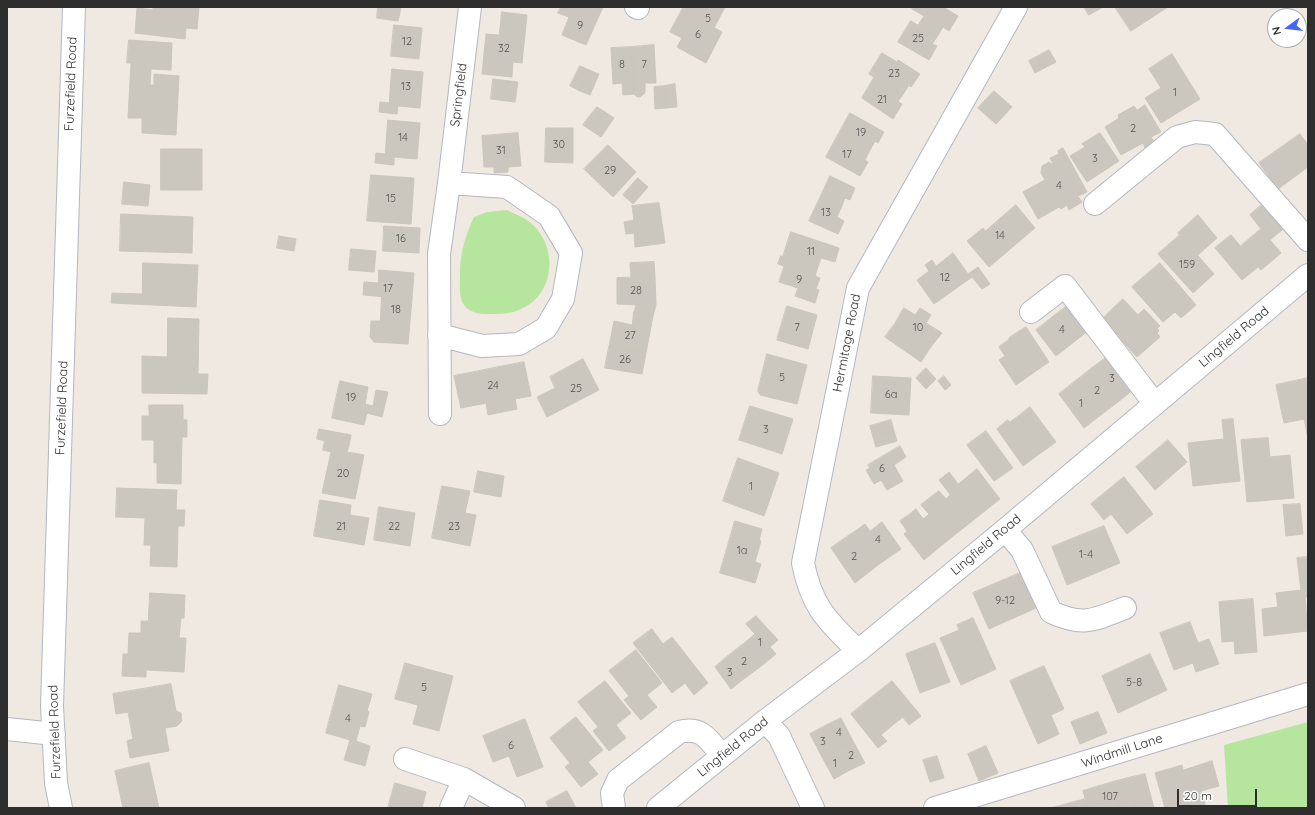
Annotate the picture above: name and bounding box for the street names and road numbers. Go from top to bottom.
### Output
street label: Furzefield Road [62,37,80,131]
street label: Springfield [447,62,471,128]
street label: Hermitage Road [830,293,864,393]
street label: Lingfield Road [1196,303,1272,371]
street label: Furzefield Road [53,361,71,455]
street label: Lingfield Road [948,511,1024,579]
street label: Furzefield Road [46,685,64,779]
street label: Lingfield Road [694,714,772,780]
street label: Windmill Lane [1079,731,1165,771]

